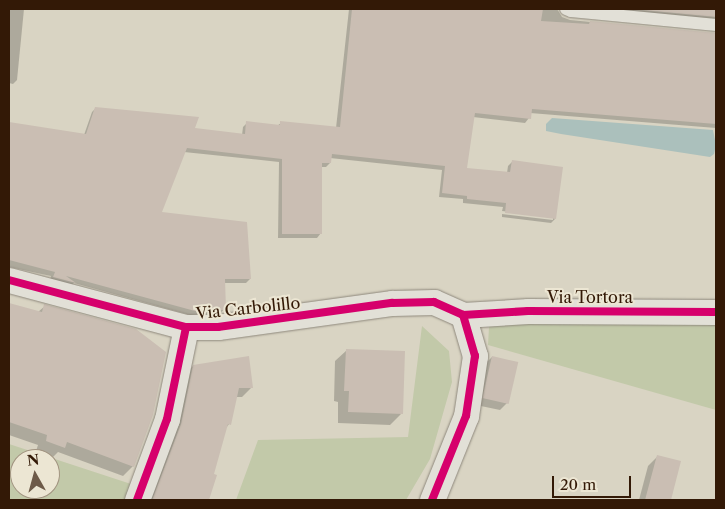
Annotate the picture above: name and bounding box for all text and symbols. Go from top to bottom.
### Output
street label: Via Tortora [547,287,633,307]
street label: Via Carbolillo [195,293,301,323]
north arrow [10,449,60,499]
text: N [26,450,40,470]
scale bar [555,466,634,498]
text: 20 m [560,475,596,494]

